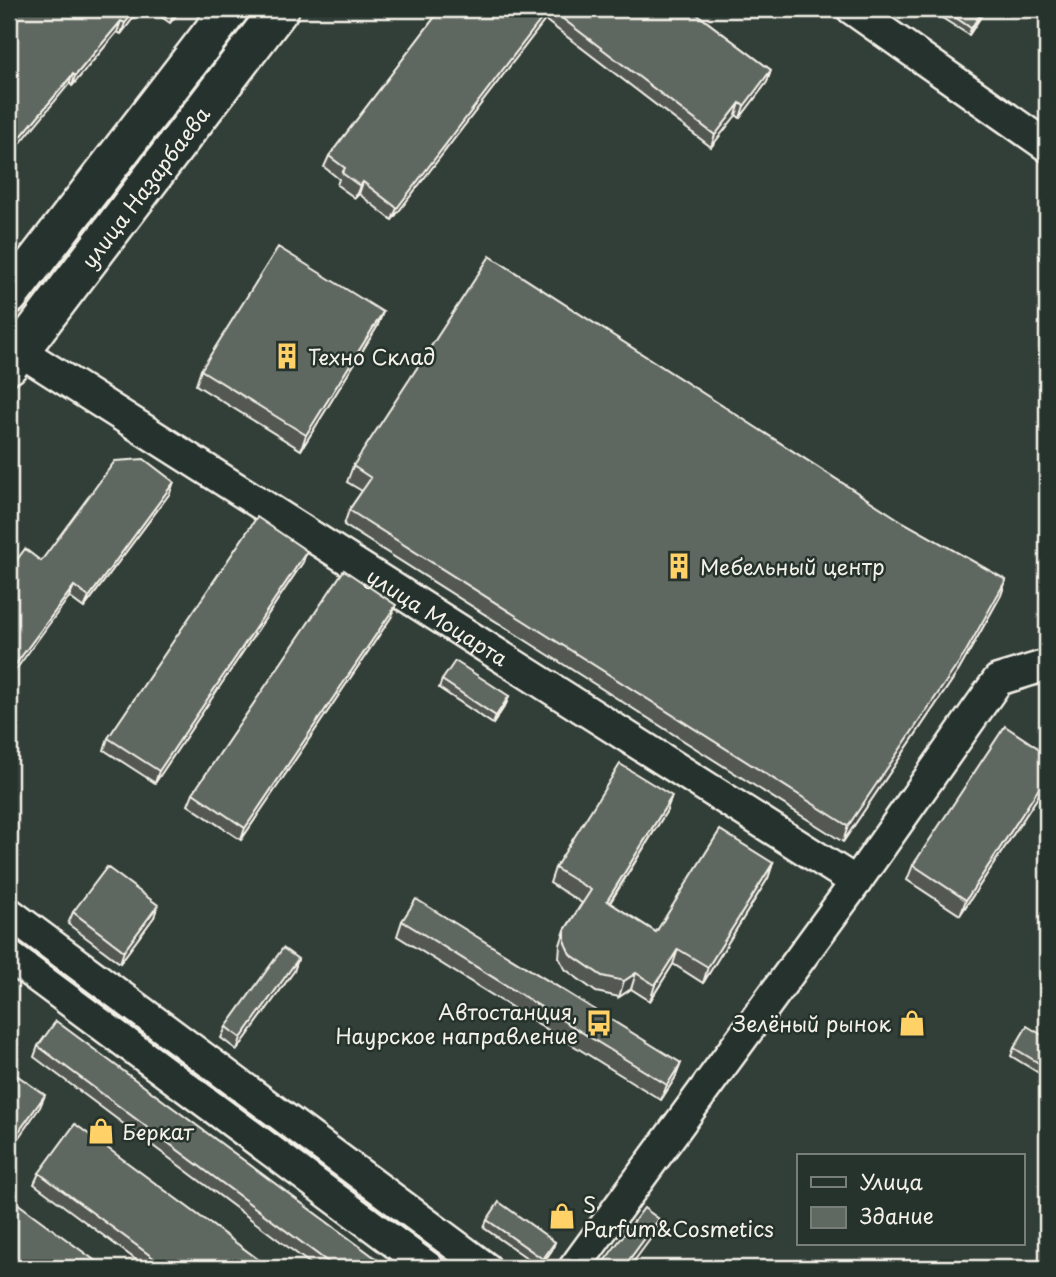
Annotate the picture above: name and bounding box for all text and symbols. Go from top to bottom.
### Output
street label: улица Назарбаева [73,99,217,274]
place label: Техно Склад [308,340,436,372]
building icon: Техно Склад [272,341,302,371]
place label: Мебельный центр [700,550,885,582]
building icon: Мебельный центр [664,551,694,581]
street label: улица Моцарта [361,559,515,673]
place label: Автостанция, Наурское направление [335,995,578,1051]
place label: Зелёный рынок [733,1007,892,1039]
bus stop icon: Автостанция, Наурское направление [584,1008,614,1038]
shop icon: Зелёный рынок [897,1008,927,1038]
place label: Беркат [122,1115,194,1147]
shop icon: Беркат [86,1116,116,1146]
legend [797,1154,1024,1246]
text: Улица [860,1165,923,1197]
place label: S Parfum&Cosmetics [583,1188,774,1244]
text: Здание [860,1199,934,1231]
shop icon: S Parfum&Cosmetics [547,1201,577,1231]

